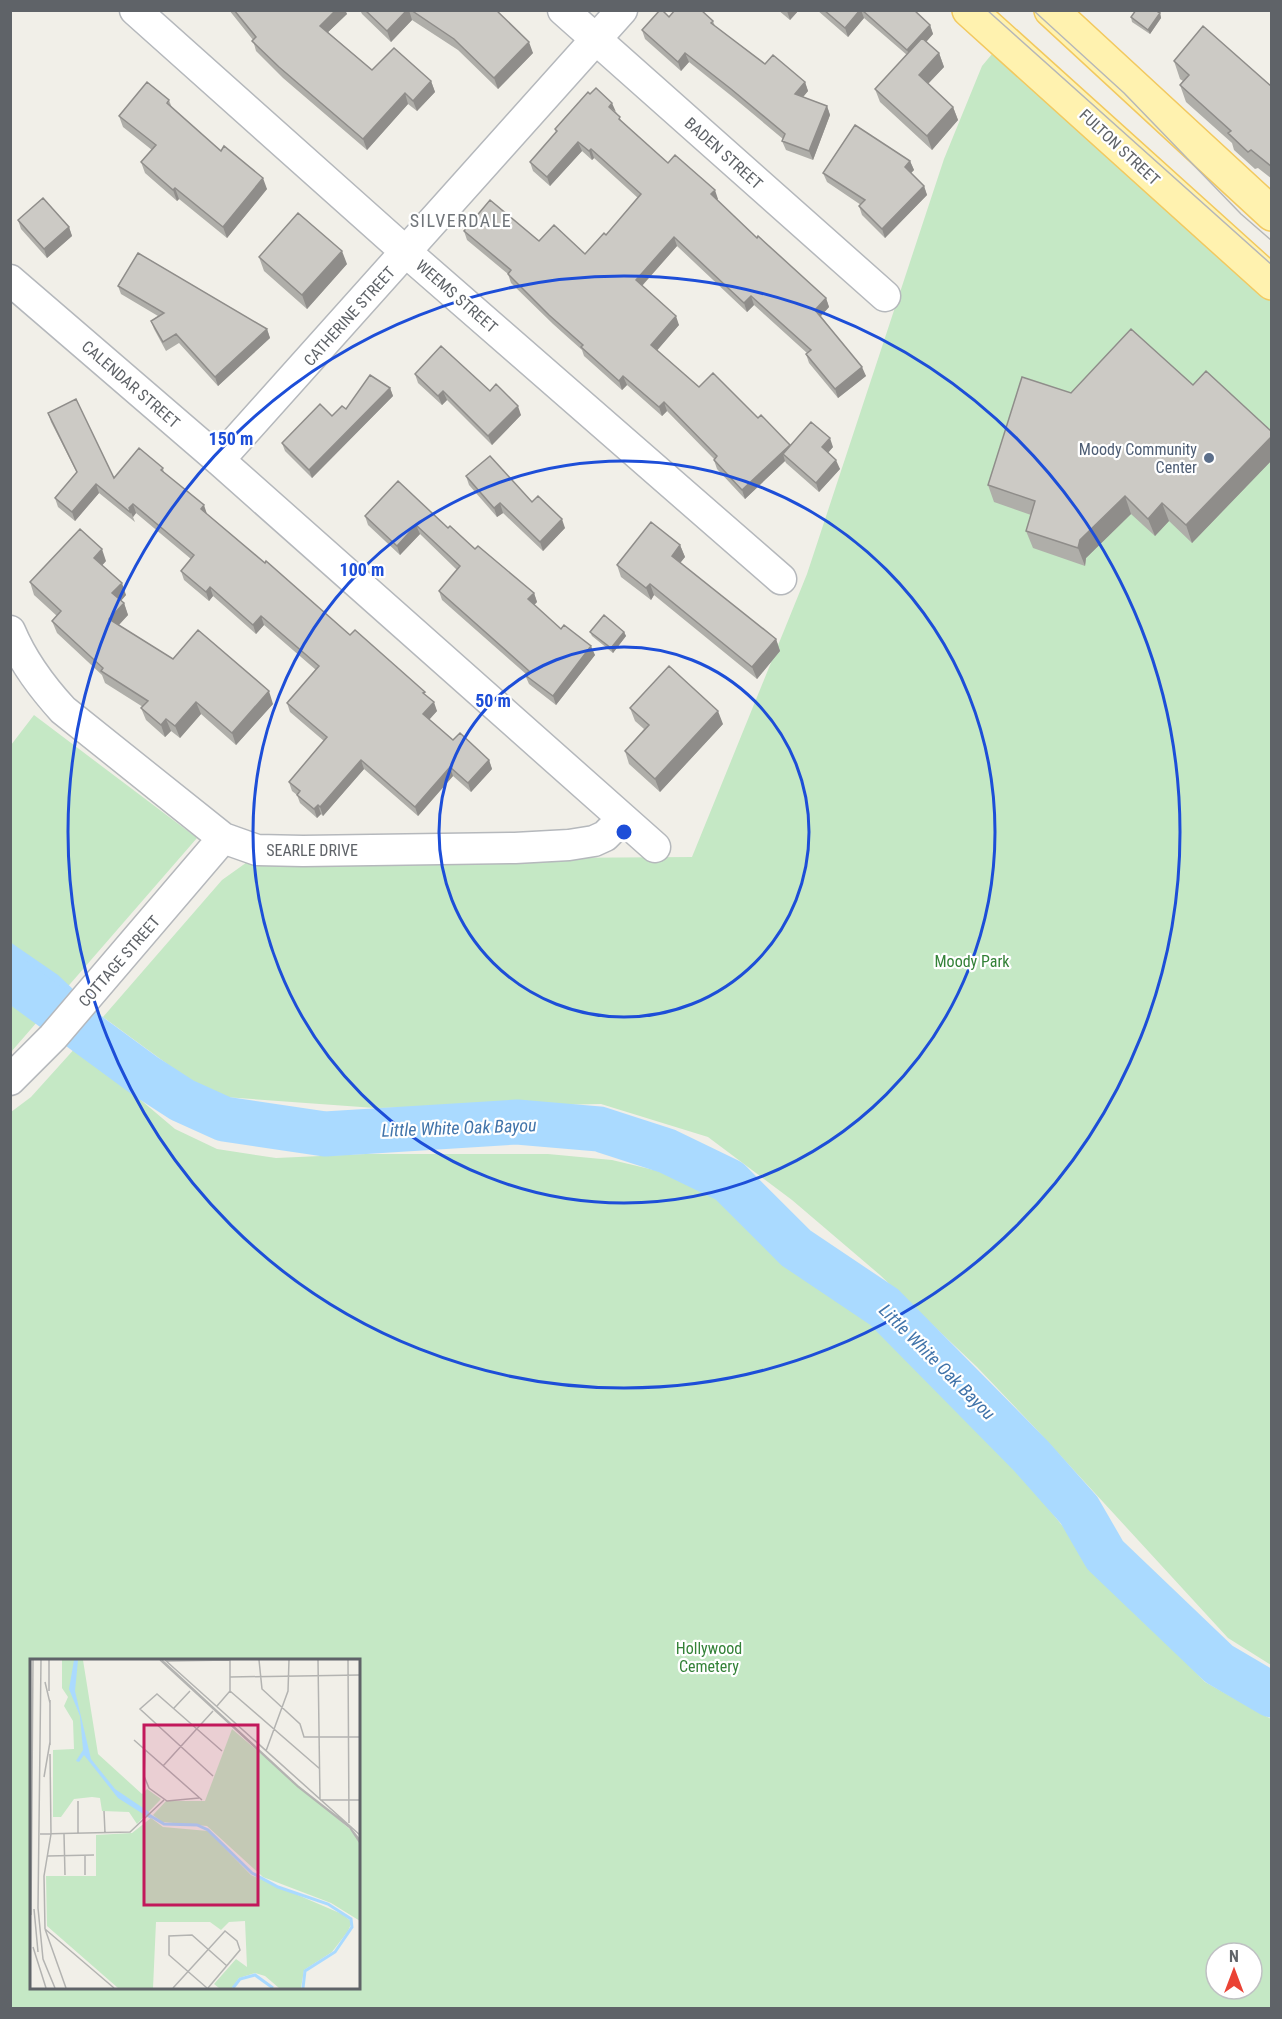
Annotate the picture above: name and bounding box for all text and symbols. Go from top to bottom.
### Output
street label: FULTON STREET [1076,105,1164,189]
street label: BADEN STREET [681,113,766,193]
district label: SILVERDALE [410,210,512,231]
street label: WEEMS STREET [412,256,501,337]
street label: CATHERINE STREET [300,263,399,370]
street label: CALENDAR STREET [78,337,184,432]
text: 150 m [209,428,253,449]
place label: Moody Community Center [1079,440,1197,477]
marker: Moody Community Center [1202,451,1216,465]
text: 100 m [340,559,384,580]
text: 50 m [475,690,511,711]
centre of rings [614,822,634,842]
street label: SEARLE DRIVE [266,841,358,860]
street label: COTTAGE STREET [75,912,164,1011]
park label: Moody Park [935,952,1010,971]
water label: Little White Oak Bayou [381,1114,537,1141]
water label: Little White Oak Bayou [875,1299,1000,1424]
park label: Hollywood Cemetery [676,1639,742,1676]
inset map [30,1659,360,1989]
north arrow [1204,1941,1264,2001]
text: N [1229,1947,1239,1966]

